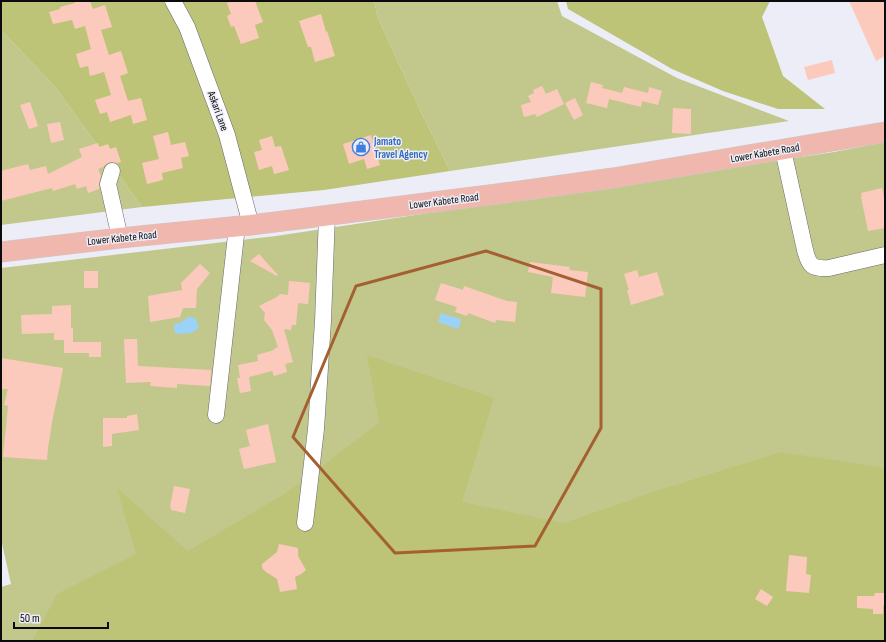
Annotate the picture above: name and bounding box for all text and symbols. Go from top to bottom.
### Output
street label: Askari Lane [204,88,231,133]
place label: Jamato Travel Agency [373,135,428,161]
shop icon: Jamato Travel Agency [351,137,371,157]
street label: Lower Kabete Road [730,140,801,165]
street label: Lower Kabete Road [409,190,480,212]
street label: Lower Kabete Road [87,228,158,248]
scale bar [14,604,108,630]
text: 50 m [20,611,40,626]

